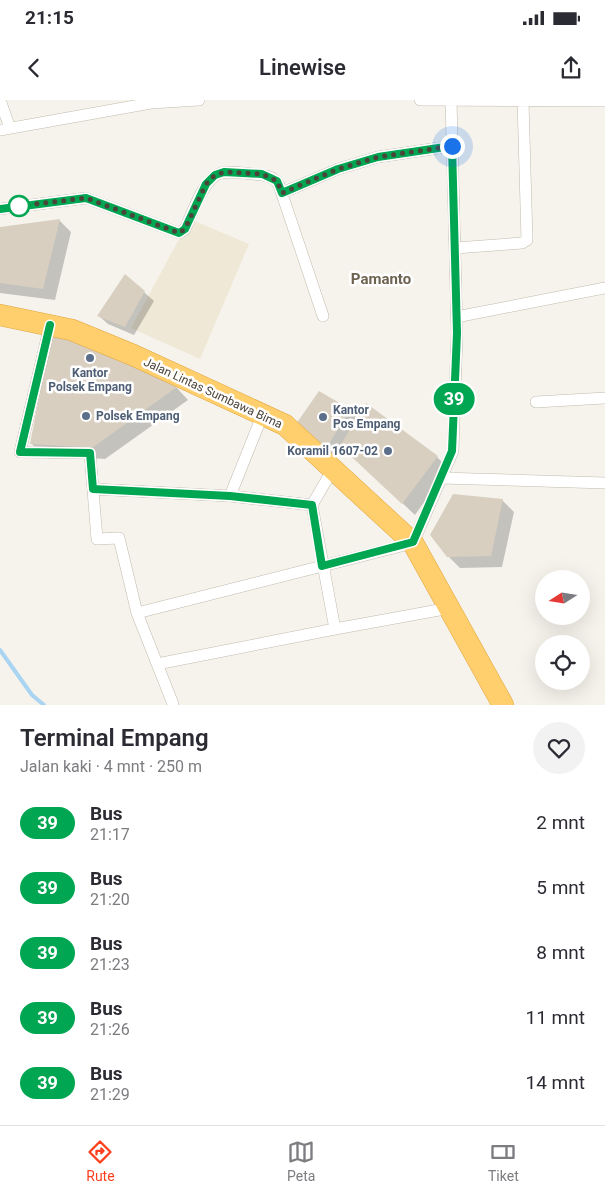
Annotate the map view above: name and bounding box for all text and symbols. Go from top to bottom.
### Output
text: 21:15 [25,6,74,29]
icon: back [20,54,48,82]
icon: share [557,54,585,82]
text: Linewise [259,55,346,80]
your location [440,134,465,159]
unlabelled marker [8,195,30,217]
district label: Pamanto [351,270,411,288]
marker: Kantor Polsek Empang [84,352,96,364]
street label: Jalan Lintas Sumbawa Bima [141,355,285,431]
place label: Kantor Polsek Empang [48,366,132,394]
line badge: 39 [432,383,476,415]
text: 39 [444,388,464,409]
place label: Kantor Pos Empang [333,403,401,431]
place label: Polsek Empang [96,409,180,423]
marker: Polsek Empang [80,410,92,422]
marker: Kantor Pos Empang [317,411,329,423]
place label: Koramil 1607-02 [287,444,378,458]
marker: Koramil 1607-02 [382,445,394,457]
north arrow [535,570,590,625]
map controls [535,570,590,690]
button: locate [535,635,590,690]
button: heart [533,722,585,774]
text: Terminal Empang [20,724,209,752]
text: Jalan kaki · 4 mnt · 250 m [20,757,202,776]
text: Bus [90,802,123,825]
text: 2 mnt [536,811,585,834]
text: 39 [37,812,58,833]
text: 21:17 [90,825,130,844]
text: Bus [90,867,123,890]
text: 5 mnt [536,876,585,899]
text: 39 [37,877,58,898]
text: 21:20 [90,890,130,909]
text: Bus [90,932,123,955]
text: 8 mnt [536,941,585,964]
text: 39 [37,942,58,963]
text: 21:23 [90,955,130,974]
text: Bus [90,997,123,1020]
text: 11 mnt [526,1006,585,1029]
text: 39 [37,1007,58,1028]
text: 21:26 [90,1020,130,1039]
text: Bus [90,1062,123,1085]
text: 14 mnt [526,1071,585,1094]
text: 39 [37,1072,58,1093]
text: 21:29 [90,1085,130,1104]
tab: Rute [86,1138,115,1184]
tab: Peta [287,1138,315,1184]
tab: Tiket [488,1138,519,1184]

